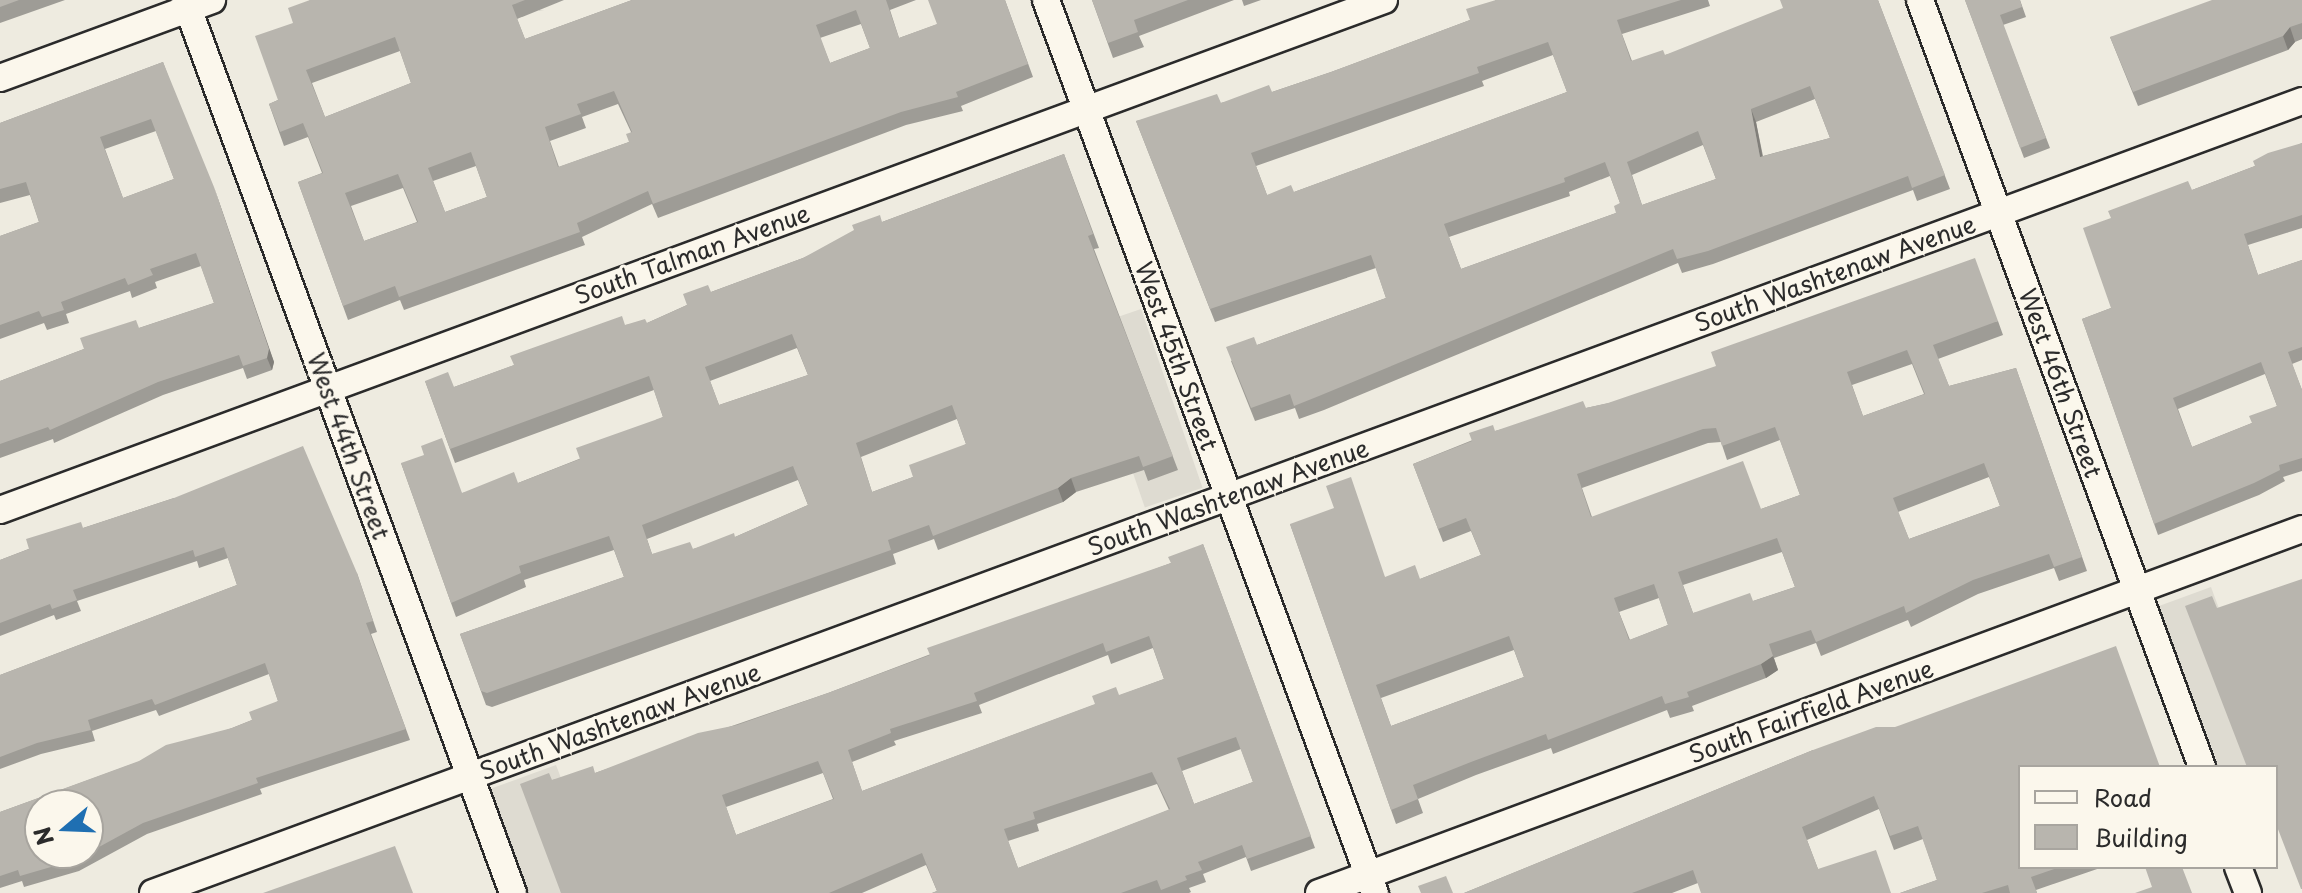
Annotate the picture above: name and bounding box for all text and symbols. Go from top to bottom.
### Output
street label: South Talman Avenue [569,198,815,310]
street label: South Washtenaw Avenue [1690,209,1980,337]
street label: West 45th Street [1130,258,1224,454]
street label: West 46th Street [2013,284,2109,482]
street label: West 44th Street [302,348,396,544]
street label: South Washtenaw Avenue [1083,433,1373,561]
street label: South Fairfield Avenue [1685,653,1937,769]
street label: South Washtenaw Avenue [475,657,765,785]
legend [2018,765,2278,869]
text: Road [2094,779,2152,815]
north arrow [24,789,104,869]
text: Building [2094,819,2188,855]
text: N [24,823,61,850]

